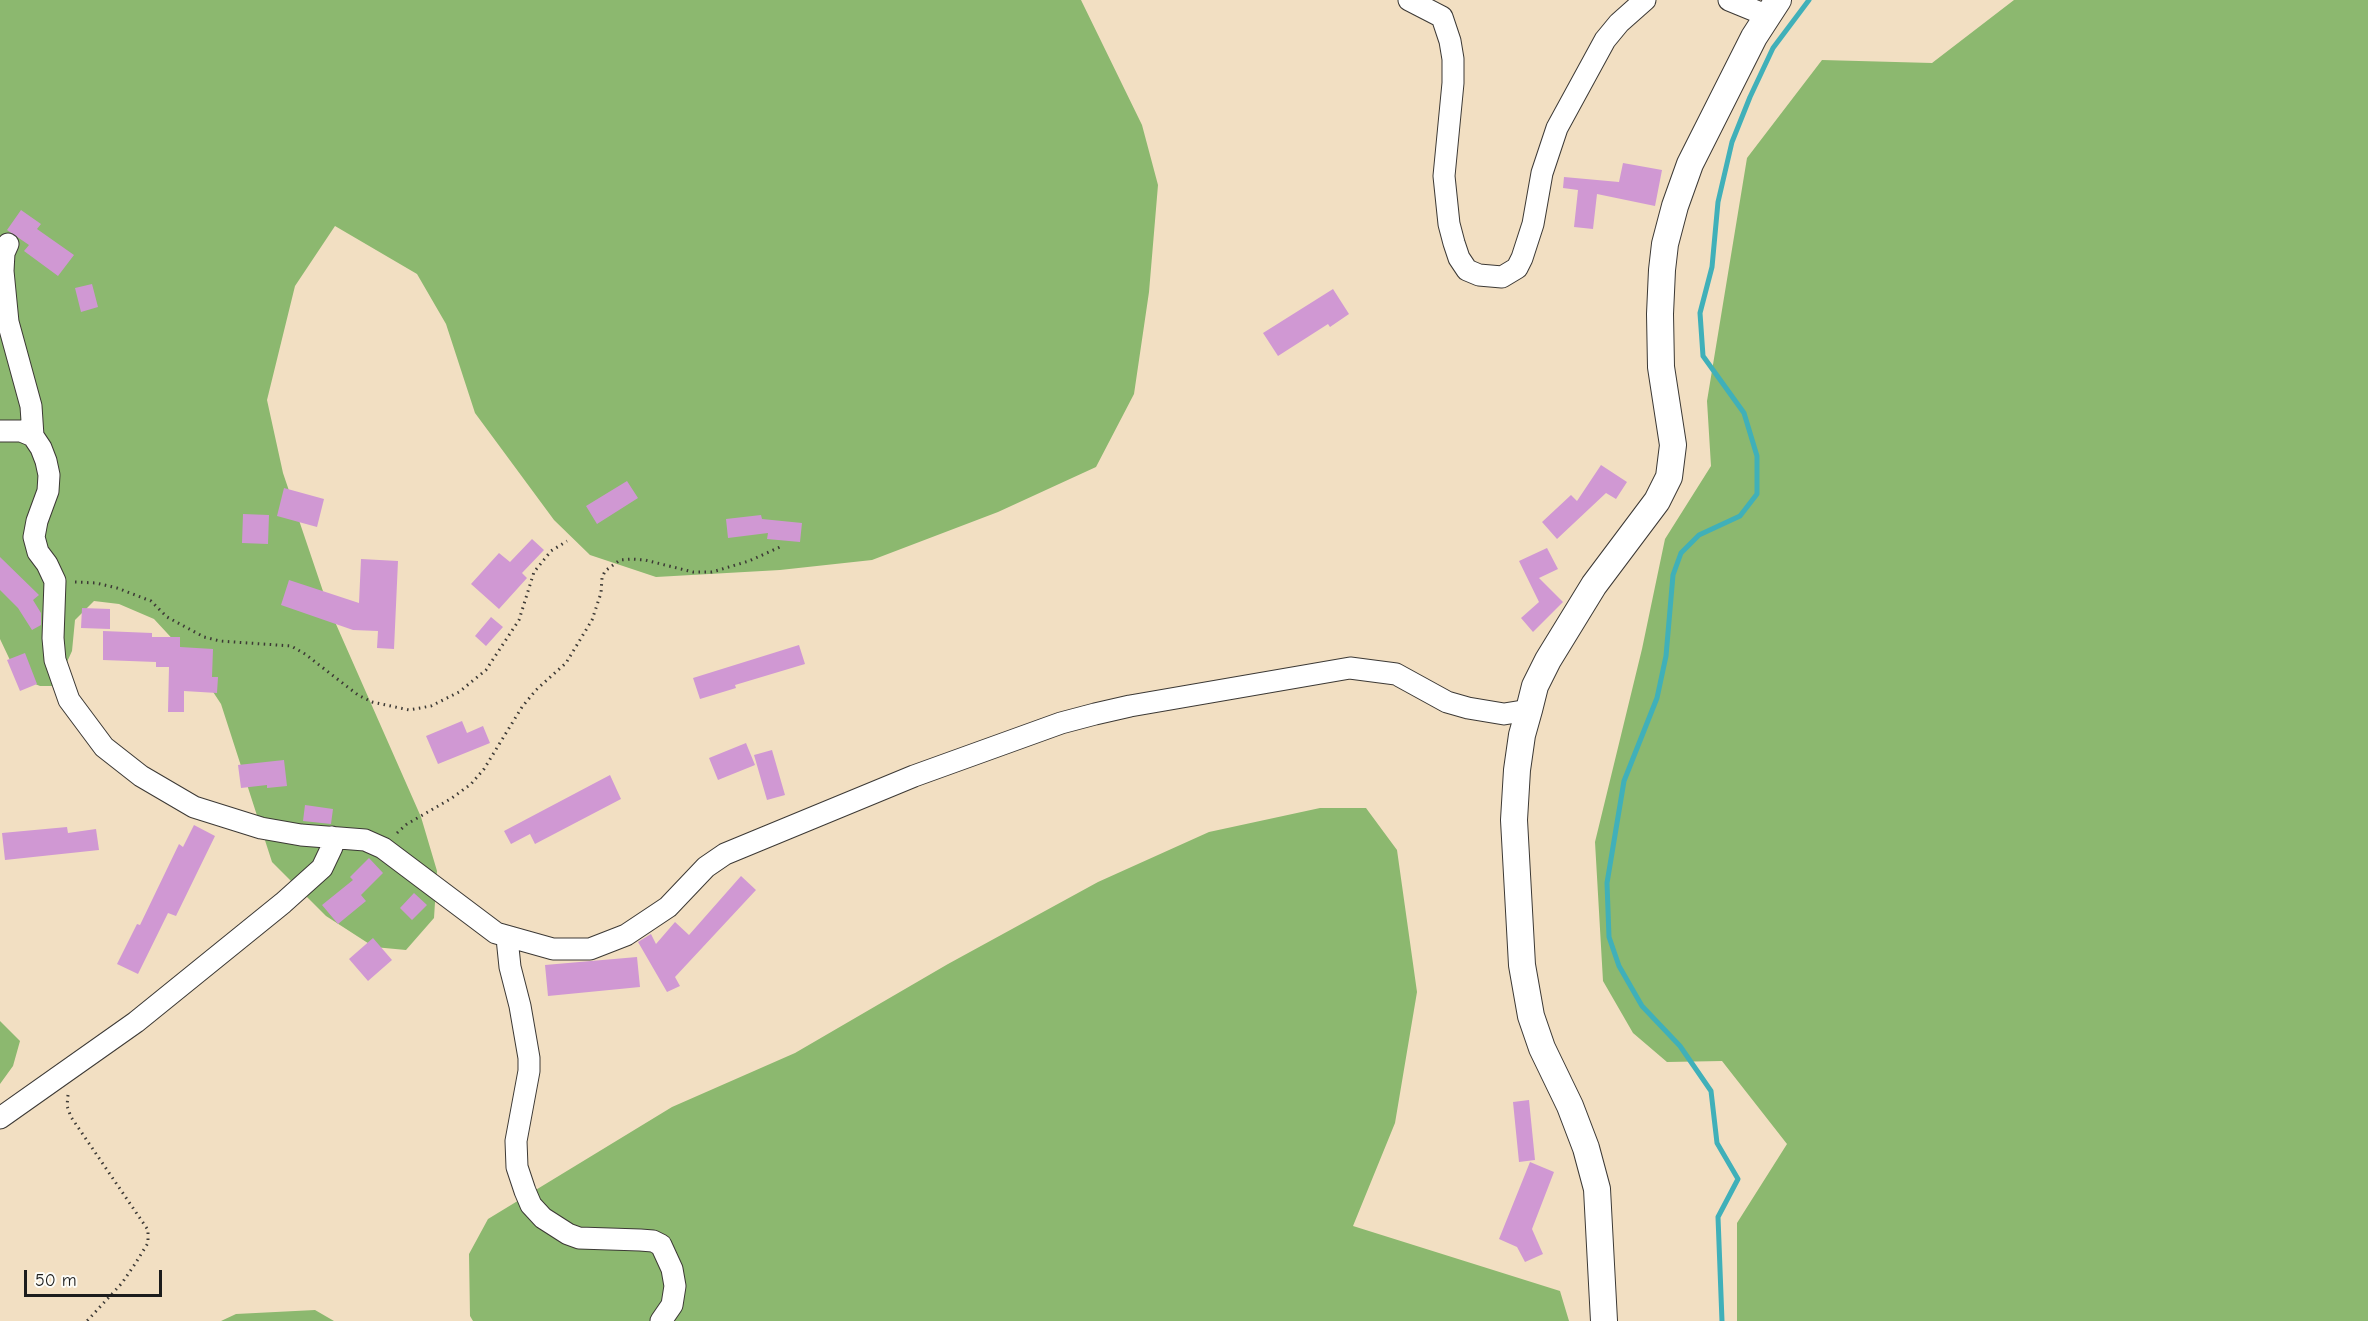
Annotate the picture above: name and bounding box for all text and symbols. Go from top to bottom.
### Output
scale bar [27,1258,165,1296]
text: 50 m [35,1270,77,1291]

